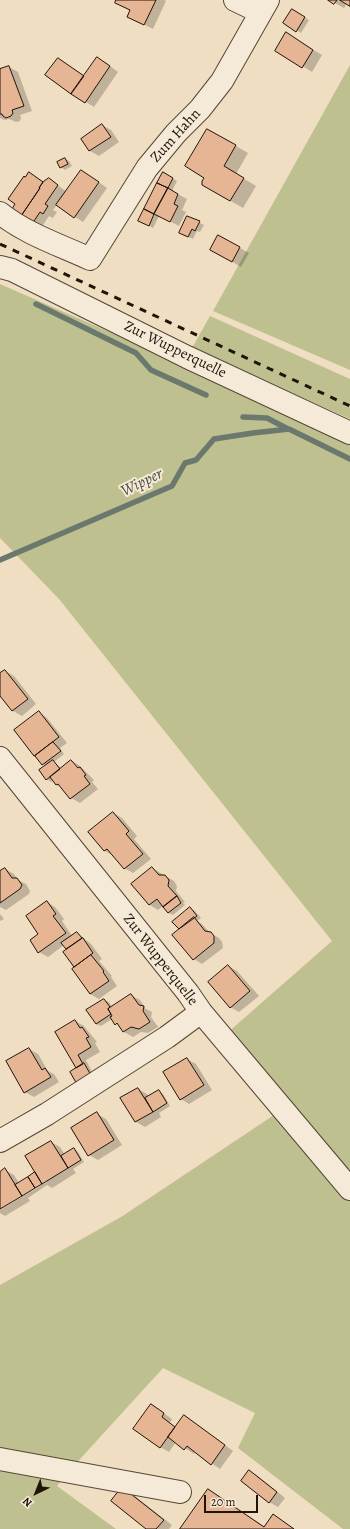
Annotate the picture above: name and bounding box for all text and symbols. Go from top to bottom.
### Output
street label: Zum Hahn [147,105,205,167]
street label: Zur Wupperquelle [121,317,229,383]
water label: Wipper [118,465,166,501]
street label: Zur Wupperquelle [119,911,201,1009]
north arrow [16,1473,56,1513]
scale bar [206,1487,260,1513]
text: N [19,1494,36,1510]
text: 20 m [211,1494,235,1510]

